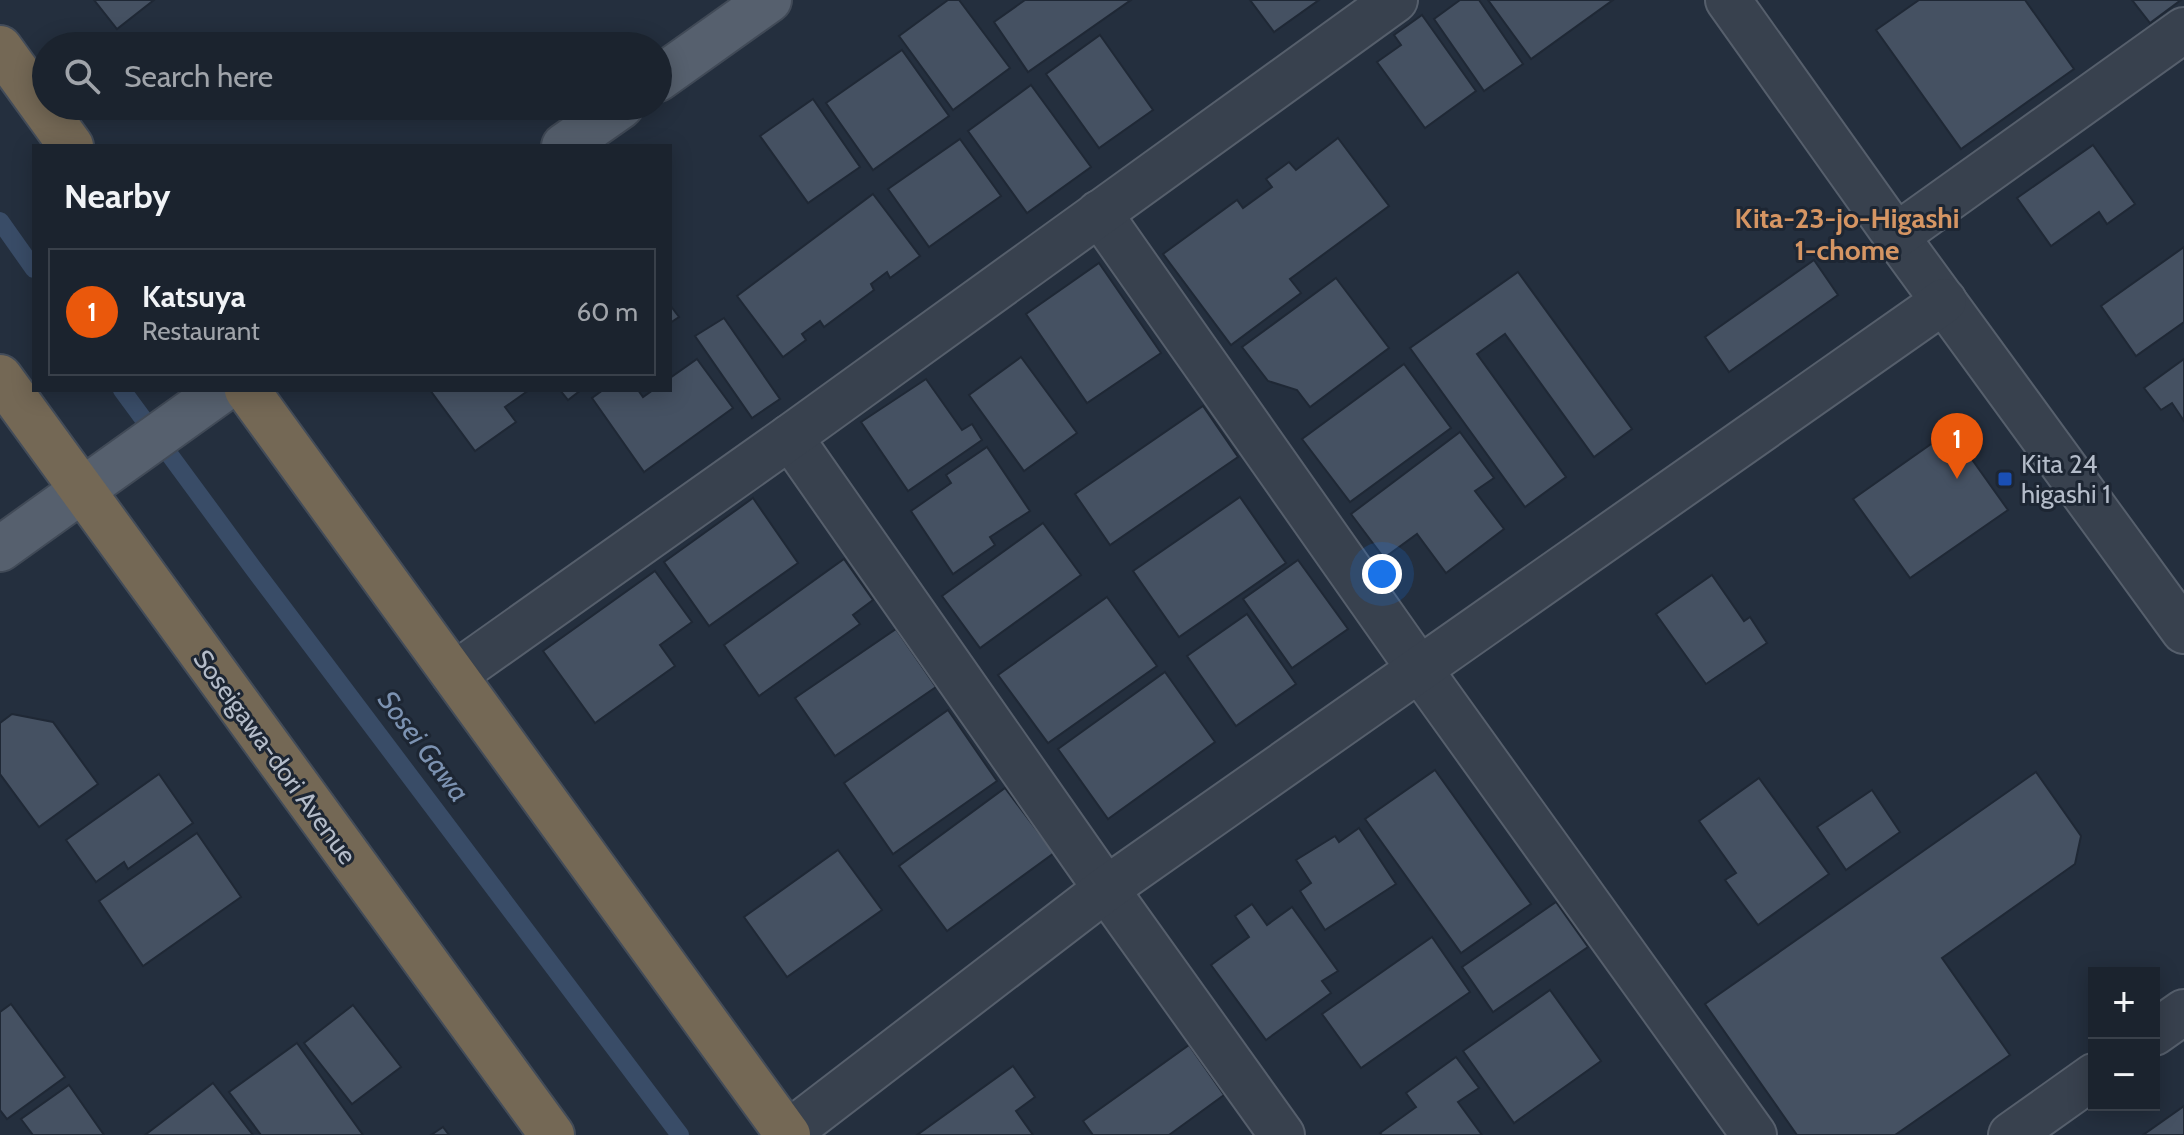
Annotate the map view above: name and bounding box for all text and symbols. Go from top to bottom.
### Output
search box [32,32,672,120]
icon: search [60,54,104,98]
text: Search here [124,58,273,95]
text: Nearby [64,175,171,217]
district label: Kita-23-jo-Higashi 1-chome [1735,201,1959,267]
text: Katsuya [142,278,246,315]
text: 1 [87,296,97,328]
text: 60 m [576,296,638,328]
text: Restaurant [142,315,260,347]
pin: 1 [1931,413,1983,479]
place label: Kita 24 higashi 1 [2021,448,2111,510]
marker: Kita 24 higashi 1 [1996,470,2014,488]
your location [1362,554,1402,594]
street label: Soseigawa-dori Avenue [186,644,364,870]
water label: Sosei Gawa [371,684,477,808]
map controls [2088,967,2160,1111]
button: + [2088,967,2160,1039]
button: − [2088,1039,2160,1111]

